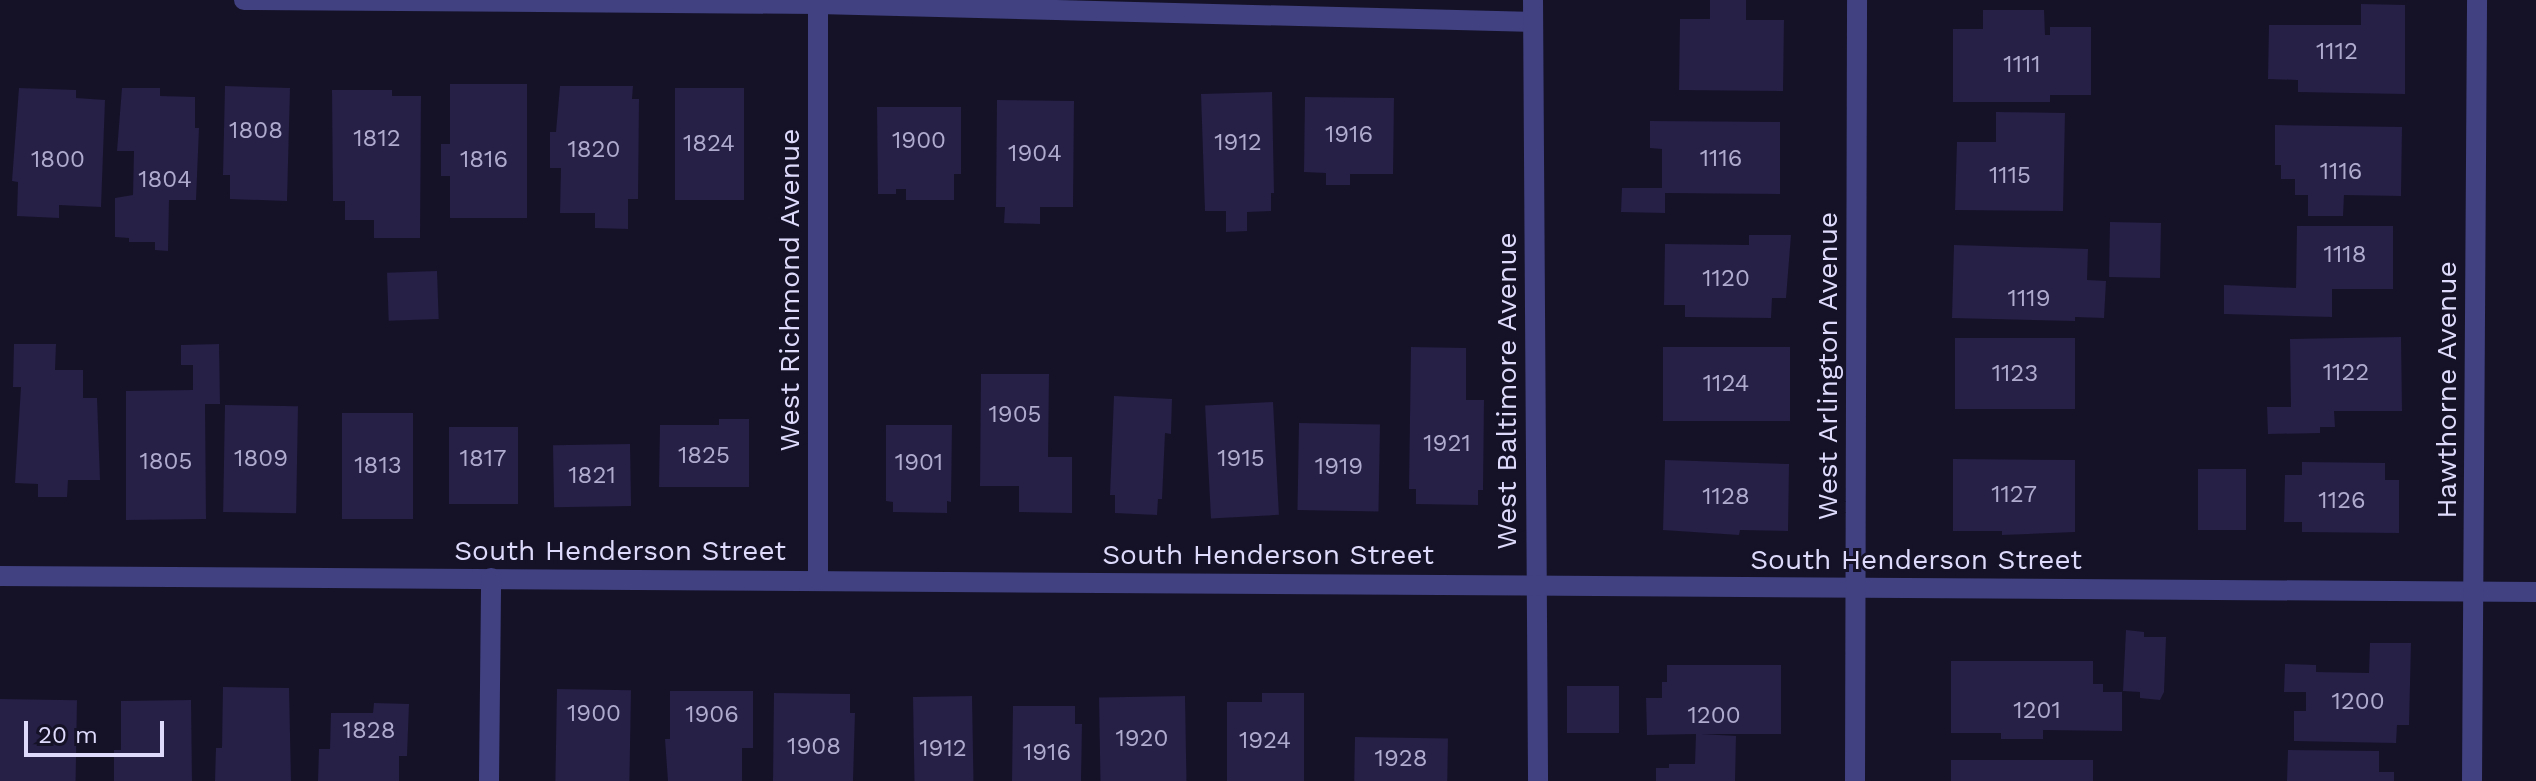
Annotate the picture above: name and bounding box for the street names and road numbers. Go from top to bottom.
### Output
street label: West Richmond Avenue [773,128,807,452]
street label: West Arlington Avenue [1811,211,1845,521]
street label: West Baltimore Avenue [1490,232,1524,550]
street label: Hawthorne Avenue [2430,261,2464,519]
street label: South Henderson Street [454,534,786,568]
street label: South Henderson Street [1102,538,1434,572]
street label: South Henderson Street [1750,543,2082,577]

